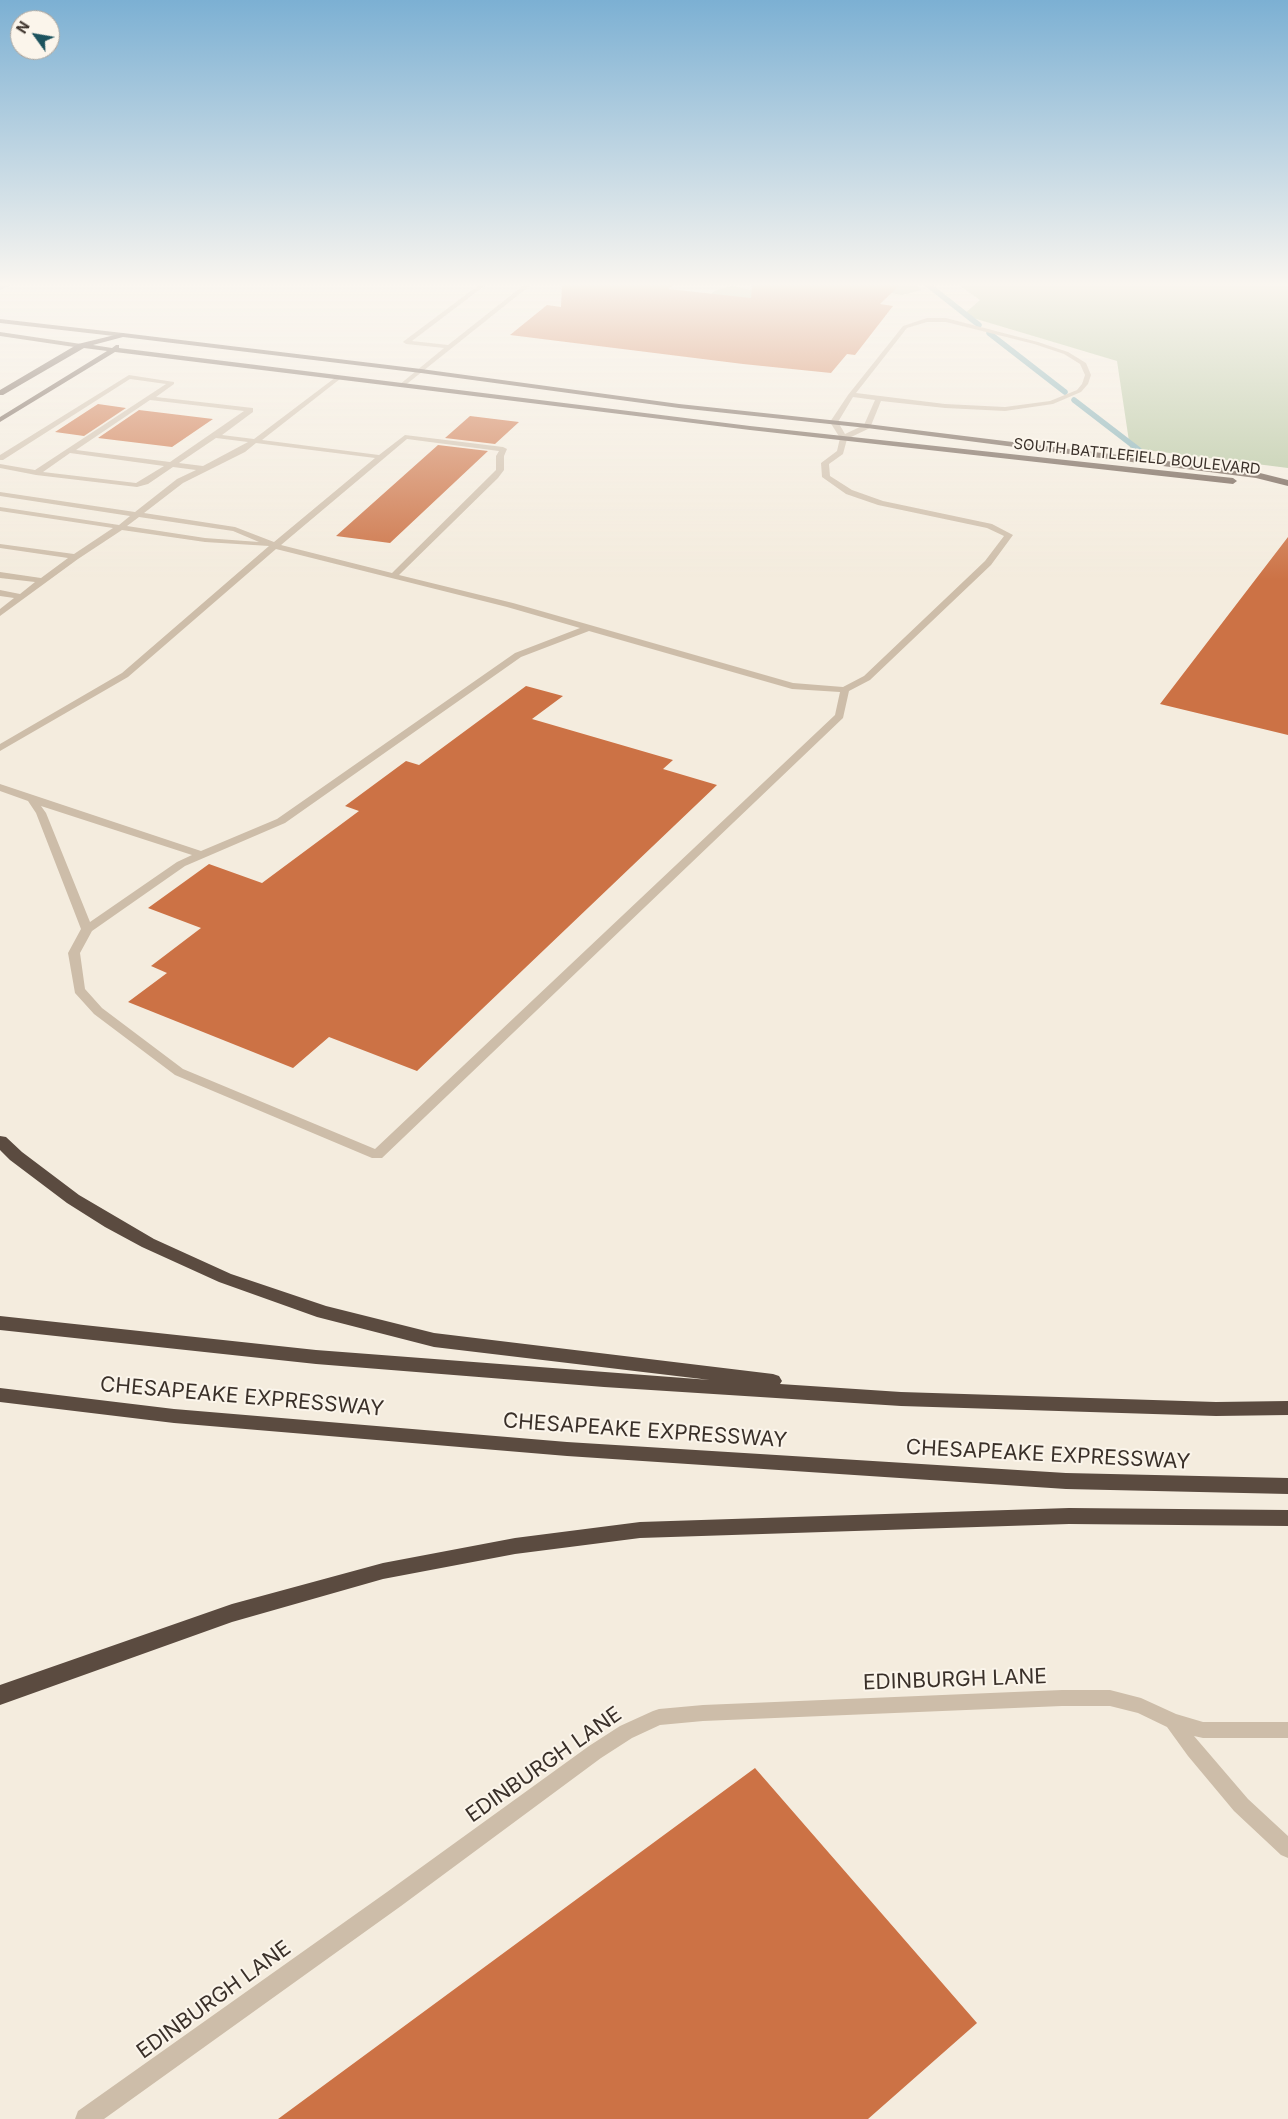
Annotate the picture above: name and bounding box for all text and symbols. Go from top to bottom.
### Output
north arrow [10,10,60,60]
text: N [13,18,33,36]
street label: SOUTH BATTLEFIELD BOULEVARD [1012,435,1262,479]
street label: CHESAPEAKE EXPRESSWAY [99,1372,385,1422]
street label: CHESAPEAKE EXPRESSWAY [502,1408,788,1454]
street label: CHESAPEAKE EXPRESSWAY [905,1435,1191,1475]
street label: EDINBURGH LANE [863,1664,1047,1696]
street label: EDINBURGH LANE [461,1702,627,1828]
street label: EDINBURGH LANE [132,1936,296,2064]

